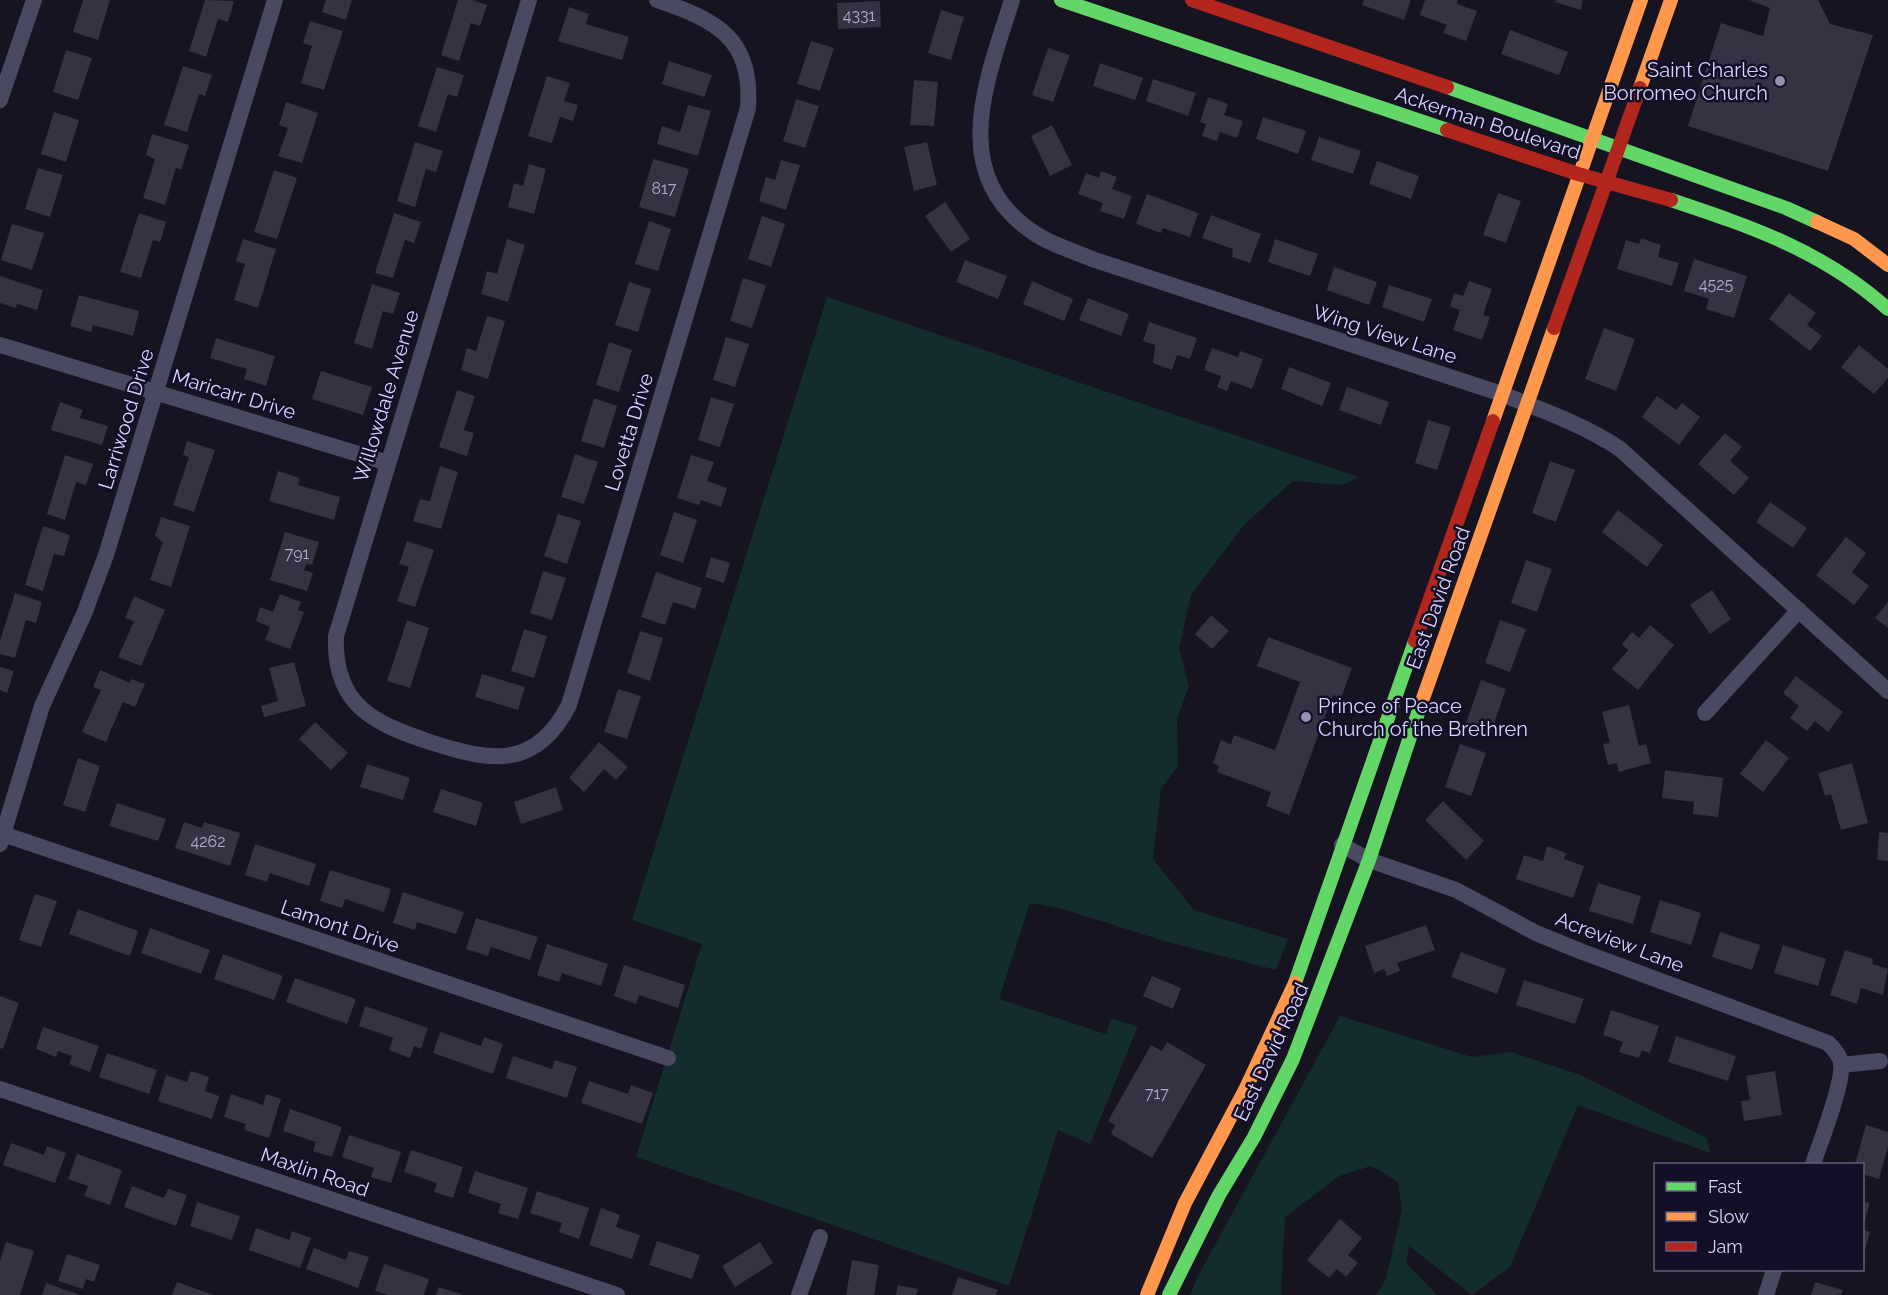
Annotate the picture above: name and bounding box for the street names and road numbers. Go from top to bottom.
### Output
street label: Ackerman Boulevard [1392,82,1584,164]
street label: Wing View Lane [1310,299,1460,369]
street label: Willowdale Avenue [348,307,424,485]
street label: Larriwood Drive [93,345,159,492]
street label: Maricarr Drive [169,364,299,424]
street label: Lovetta Drive [600,370,658,494]
street label: East David Road [1401,523,1475,673]
street label: Lamont Drive [278,894,403,958]
street label: Acreview Lane [1552,906,1688,978]
street label: East David Road [1228,979,1314,1125]
street label: Maxlin Road [258,1142,372,1202]

